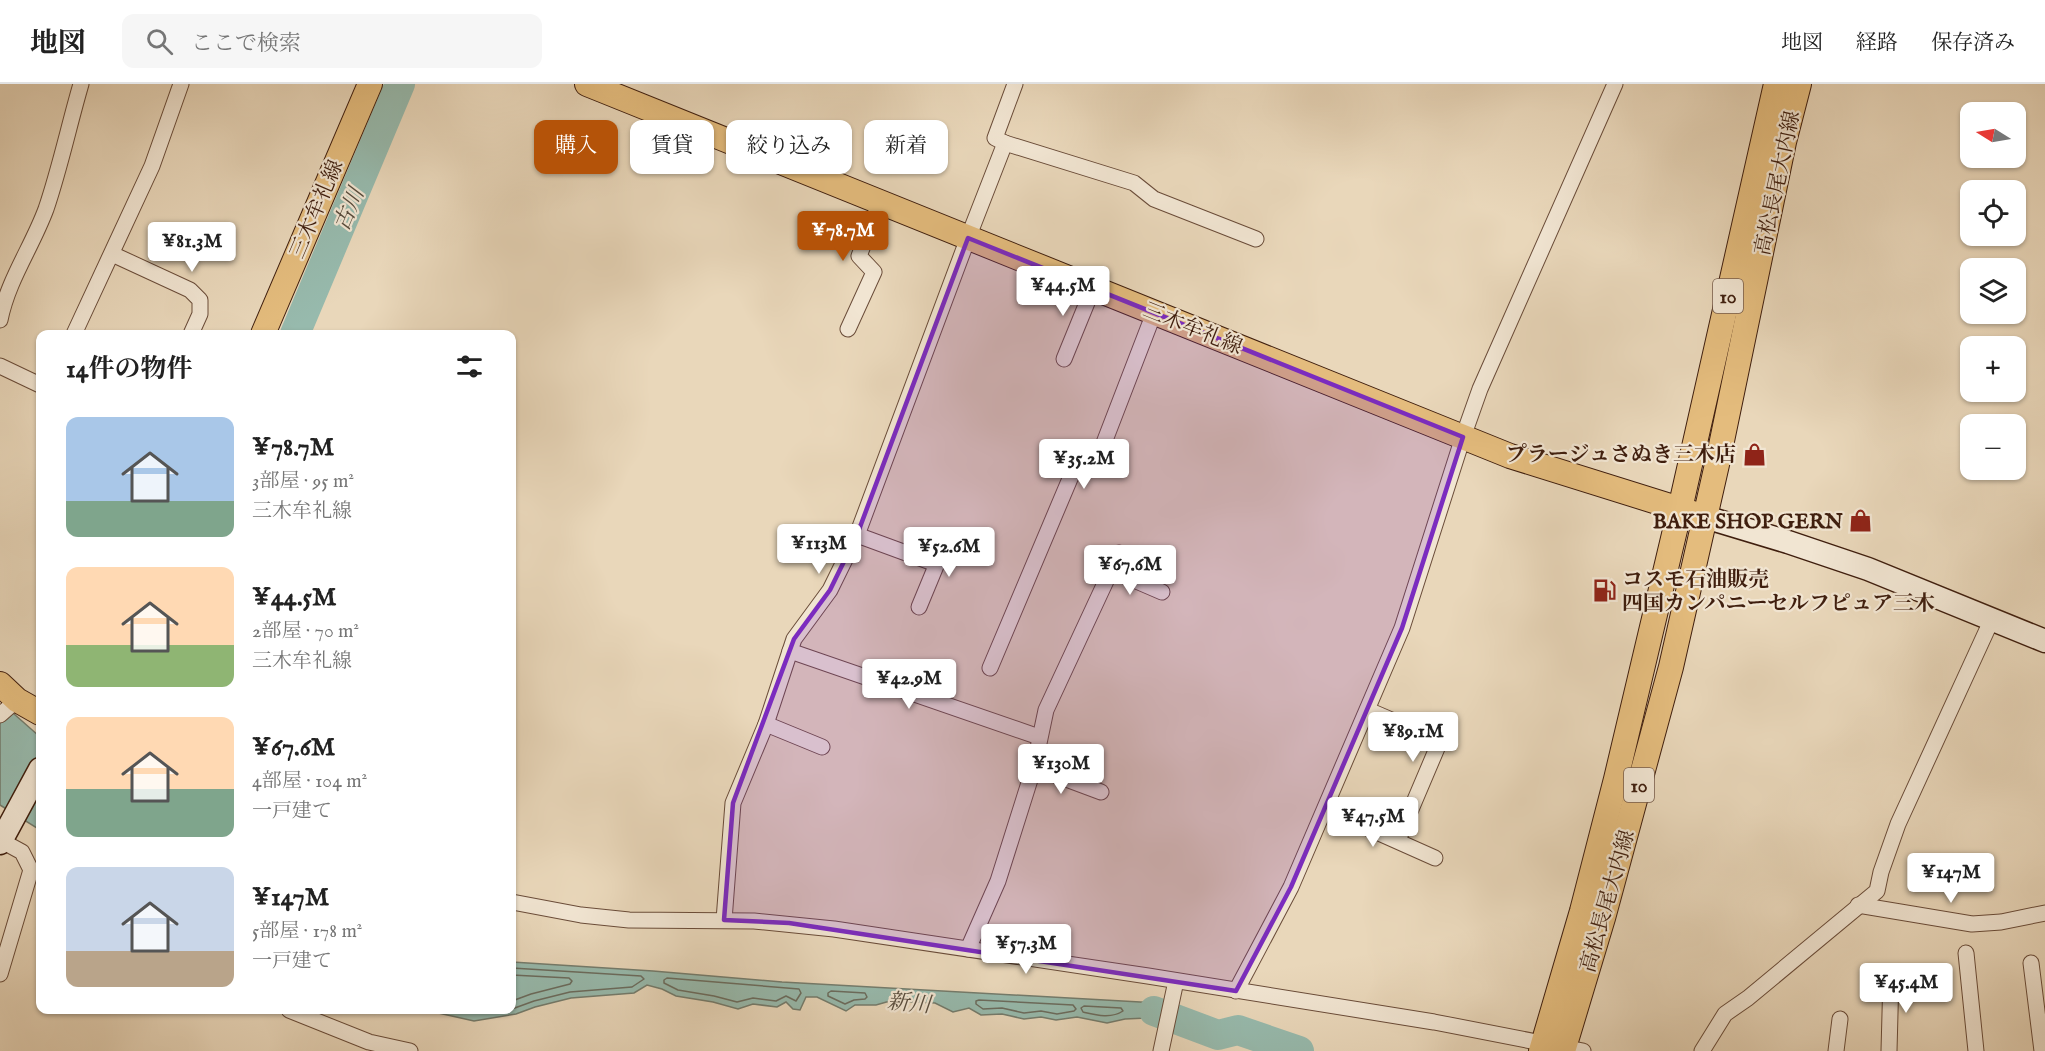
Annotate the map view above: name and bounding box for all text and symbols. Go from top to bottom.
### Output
search box [122,14,542,68]
icon: search [143,25,176,58]
text: 地図 [30,27,86,62]
text: ここで検索 [191,30,301,58]
text: 地図 [1781,30,1823,57]
text: 経路 [1856,30,1898,57]
text: 保存済み [1931,30,2015,57]
north arrow [1960,102,2026,168]
map controls [1960,102,2026,480]
street label: 高松長尾大内線 [1750,109,1807,258]
chip: 購入 [534,120,618,174]
chip: 賃貸 [630,120,714,174]
chip: 絞り込み [726,120,852,174]
chip: 新着 [864,120,948,174]
street label: 三木牟礼線 [284,156,350,263]
button: locate [1960,180,2026,246]
water label: 古川 [328,182,372,236]
pin: ¥78.7M [794,211,892,262]
text: ¥78.7M [811,218,875,243]
pin: ¥81.3M [143,222,241,273]
text: ¥81.3M [162,229,222,254]
button: layers [1960,258,2026,324]
pin: ¥44.5M [1014,266,1112,317]
text: ¥44.5M [1031,273,1095,298]
road number: 10 [1713,279,1743,313]
street label: 三木牟礼線 [1139,297,1246,362]
button: + [1960,336,2026,402]
icon: filters [453,350,486,383]
text: 14件の物件 [66,353,192,386]
button: − [1960,414,2026,480]
text: ¥78.7M [252,431,334,464]
pin: ¥35.2M [1035,439,1133,490]
icon: home [114,441,186,513]
shop icon: プラージュさぬき三木店 [1741,441,1767,467]
place label: プラージュさぬき三木店 [1506,442,1736,469]
text: ¥35.2M [1053,446,1115,471]
text: 3部屋 · 95 m² [252,469,354,494]
text: 三木牟礼線 [252,499,352,524]
shop icon: BAKE SHOP GERN [1848,508,1874,534]
place label: BAKE SHOP GERN [1653,509,1843,536]
pin: ¥113M [777,524,861,575]
pin: ¥52.6M [900,527,998,578]
text: ¥113M [791,531,847,556]
text: ¥52.6M [918,534,980,559]
pin: ¥67.6M [1081,545,1179,596]
text: ¥67.6M [1098,552,1162,577]
place label: コスモ石油販売 四国カンパニーセルフピュア三木 [1622,567,1935,618]
fuel station icon: コスモ石油販売 四国カンパニーセルフピュア三木 [1591,578,1617,604]
text: ¥44.5M [252,581,336,614]
icon: home [114,591,186,663]
text: 2部屋 · 70 m² [252,619,359,644]
text: 三木牟礼線 [252,649,352,674]
pin: ¥42.9M [860,659,958,710]
text: ¥42.9M [876,666,942,691]
pin: ¥89.1M [1364,712,1462,763]
text: ¥89.1M [1382,719,1444,744]
text: ¥67.6M [252,731,335,764]
icon: home [114,741,186,813]
pin: ¥130M [1019,744,1103,795]
text: ¥130M [1032,751,1090,776]
road number: 10 [1624,768,1654,802]
text: 4部屋 · 104 m² [252,769,367,794]
pin: ¥47.5M [1324,797,1422,848]
text: 一戸建て [252,799,332,824]
text: ¥47.5M [1341,804,1405,829]
street label: 高松長尾大内線 [1575,827,1642,976]
pin: ¥147M [1909,853,1993,904]
text: ¥147M [1921,860,1981,885]
text: ¥147M [252,881,329,914]
icon: home [114,891,186,963]
text: 5部屋 · 178 m² [252,919,362,944]
pin: ¥57.3M [977,924,1075,975]
text: ¥57.3M [995,931,1057,956]
text: 一戸建て [252,949,332,974]
pin: ¥45.4M [1857,963,1955,1014]
text: ¥45.4M [1874,970,1938,995]
water label: 新川 [886,988,934,1020]

